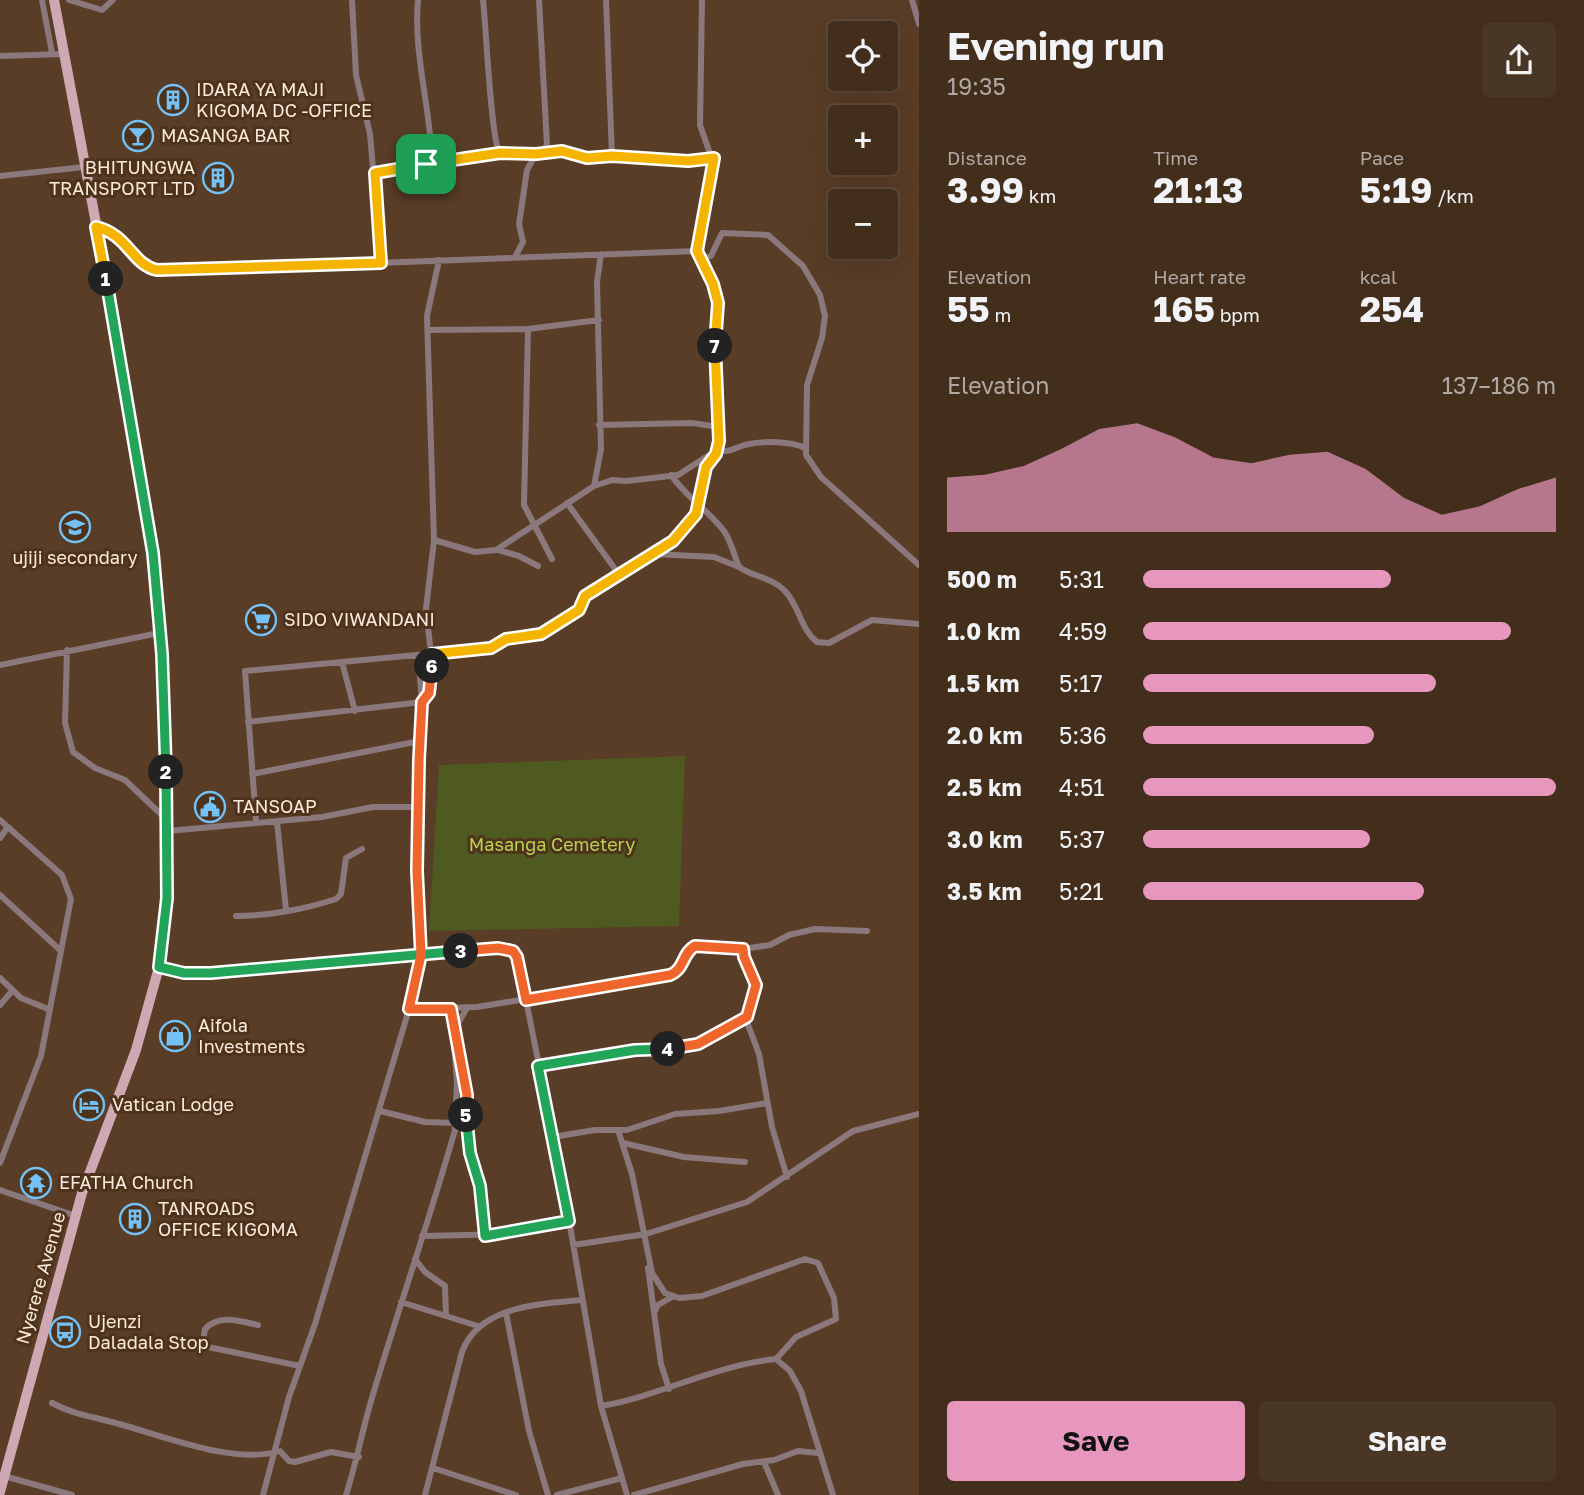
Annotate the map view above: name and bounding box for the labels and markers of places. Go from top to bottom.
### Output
place label: IDARA YA MAJI KIGOMA DC -OFFICE [196,78,372,121]
building icon: IDARA YA MAJI KIGOMA DC -OFFICE [156,83,190,117]
bar icon: MASANGA BAR [121,119,155,153]
place label: MASANGA BAR [161,124,290,146]
pin [396,134,456,194]
place label: BHITUNGWA TRANSPORT LTD [49,156,195,199]
building icon: BHITUNGWA TRANSPORT LTD [201,161,235,195]
pin: 1 [88,262,124,296]
pin: 7 [698,328,732,364]
school or university icon: ujiji secondary [58,510,92,544]
place label: ujiji secondary [12,546,138,568]
supermarket icon: SIDO VIWANDANI [244,603,278,637]
place label: SIDO VIWANDANI [284,608,435,630]
pin: 6 [414,648,450,684]
pin: 2 [148,754,184,790]
public building icon: TANSOAP [193,790,227,824]
place label: TANSOAP [233,795,317,817]
pin: 3 [444,934,478,968]
place label: Aifola Investments [198,1014,305,1057]
shop icon: Aifola Investments [158,1019,192,1053]
pin: 4 [650,1032,686,1066]
hotel icon: Vatican Lodge [72,1088,106,1122]
place label: Vatican Lodge [112,1093,234,1115]
pin: 5 [448,1098,484,1132]
temple icon: EFATHA Church [19,1166,53,1200]
place label: EFATHA Church [59,1171,194,1193]
place label: TANROADS OFFICE KIGOMA [158,1197,298,1240]
building icon: TANROADS OFFICE KIGOMA [118,1202,152,1236]
place label: Ujenzi Daladala Stop [88,1310,209,1353]
bus stop icon: Ujenzi Daladala Stop [48,1315,82,1349]

